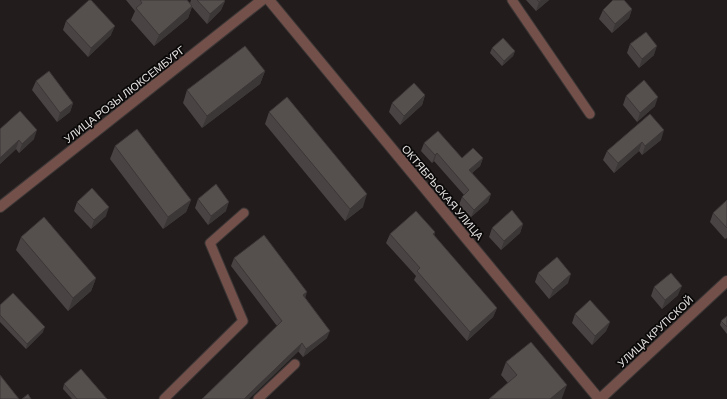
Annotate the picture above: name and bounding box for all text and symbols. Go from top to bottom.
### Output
street label: УЛИЦА РОЗЫ ЛЮКСЕМБУРГ [61,43,187,145]
street label: ОКТЯБРЬСКАЯ УЛИЦА [399,142,487,243]
street label: УЛИЦА КРУПСКОЙ [615,293,695,369]

